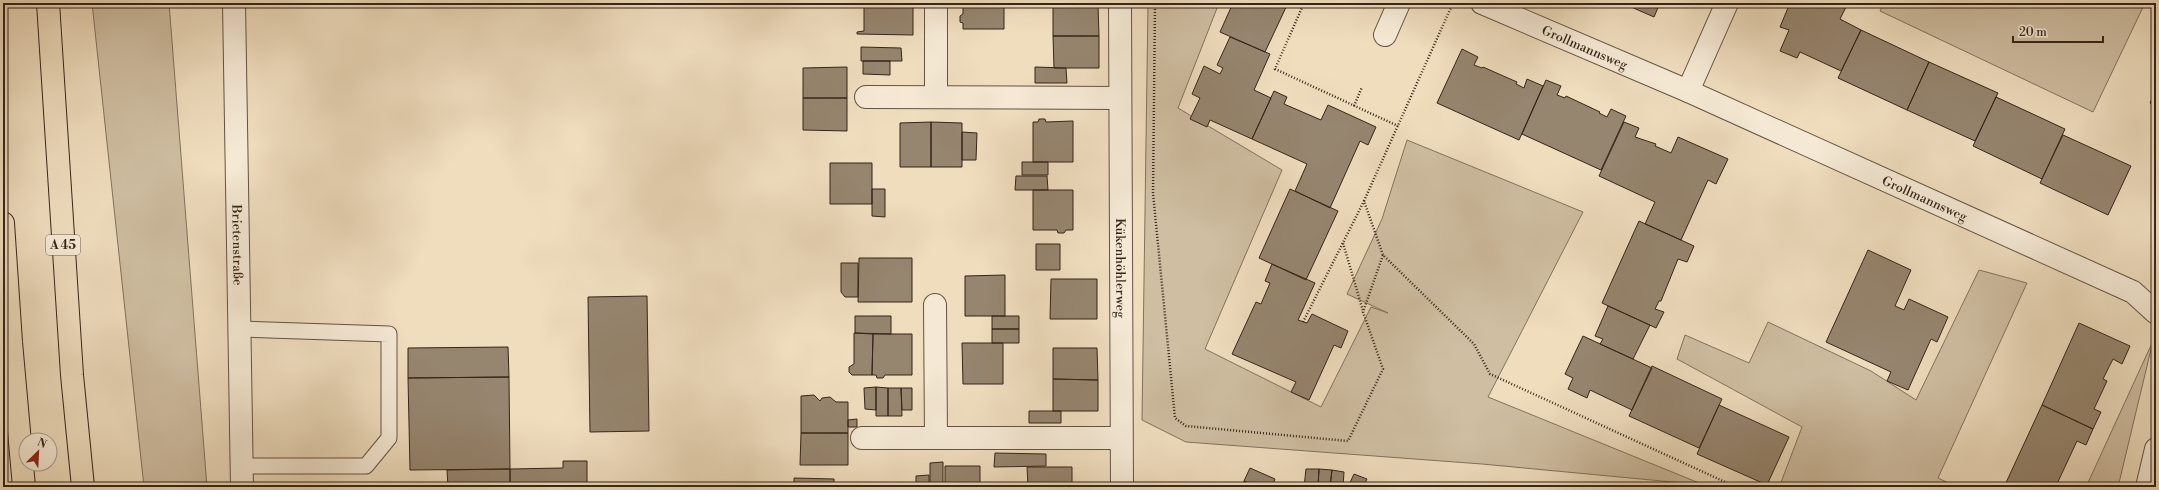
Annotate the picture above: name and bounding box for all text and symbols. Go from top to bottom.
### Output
scale bar [2013,18,2103,44]
street label: Grollmannsweg [1539,23,1630,73]
text: 20 m [2019,25,2047,40]
street label: Grollmannsweg [1879,173,1970,225]
street label: Brietenstraße [228,203,246,286]
street label: Kükenhöhlerweg [1112,218,1128,318]
road number: A 45 [46,235,80,255]
north arrow [18,432,58,472]
text: N [35,436,49,452]

